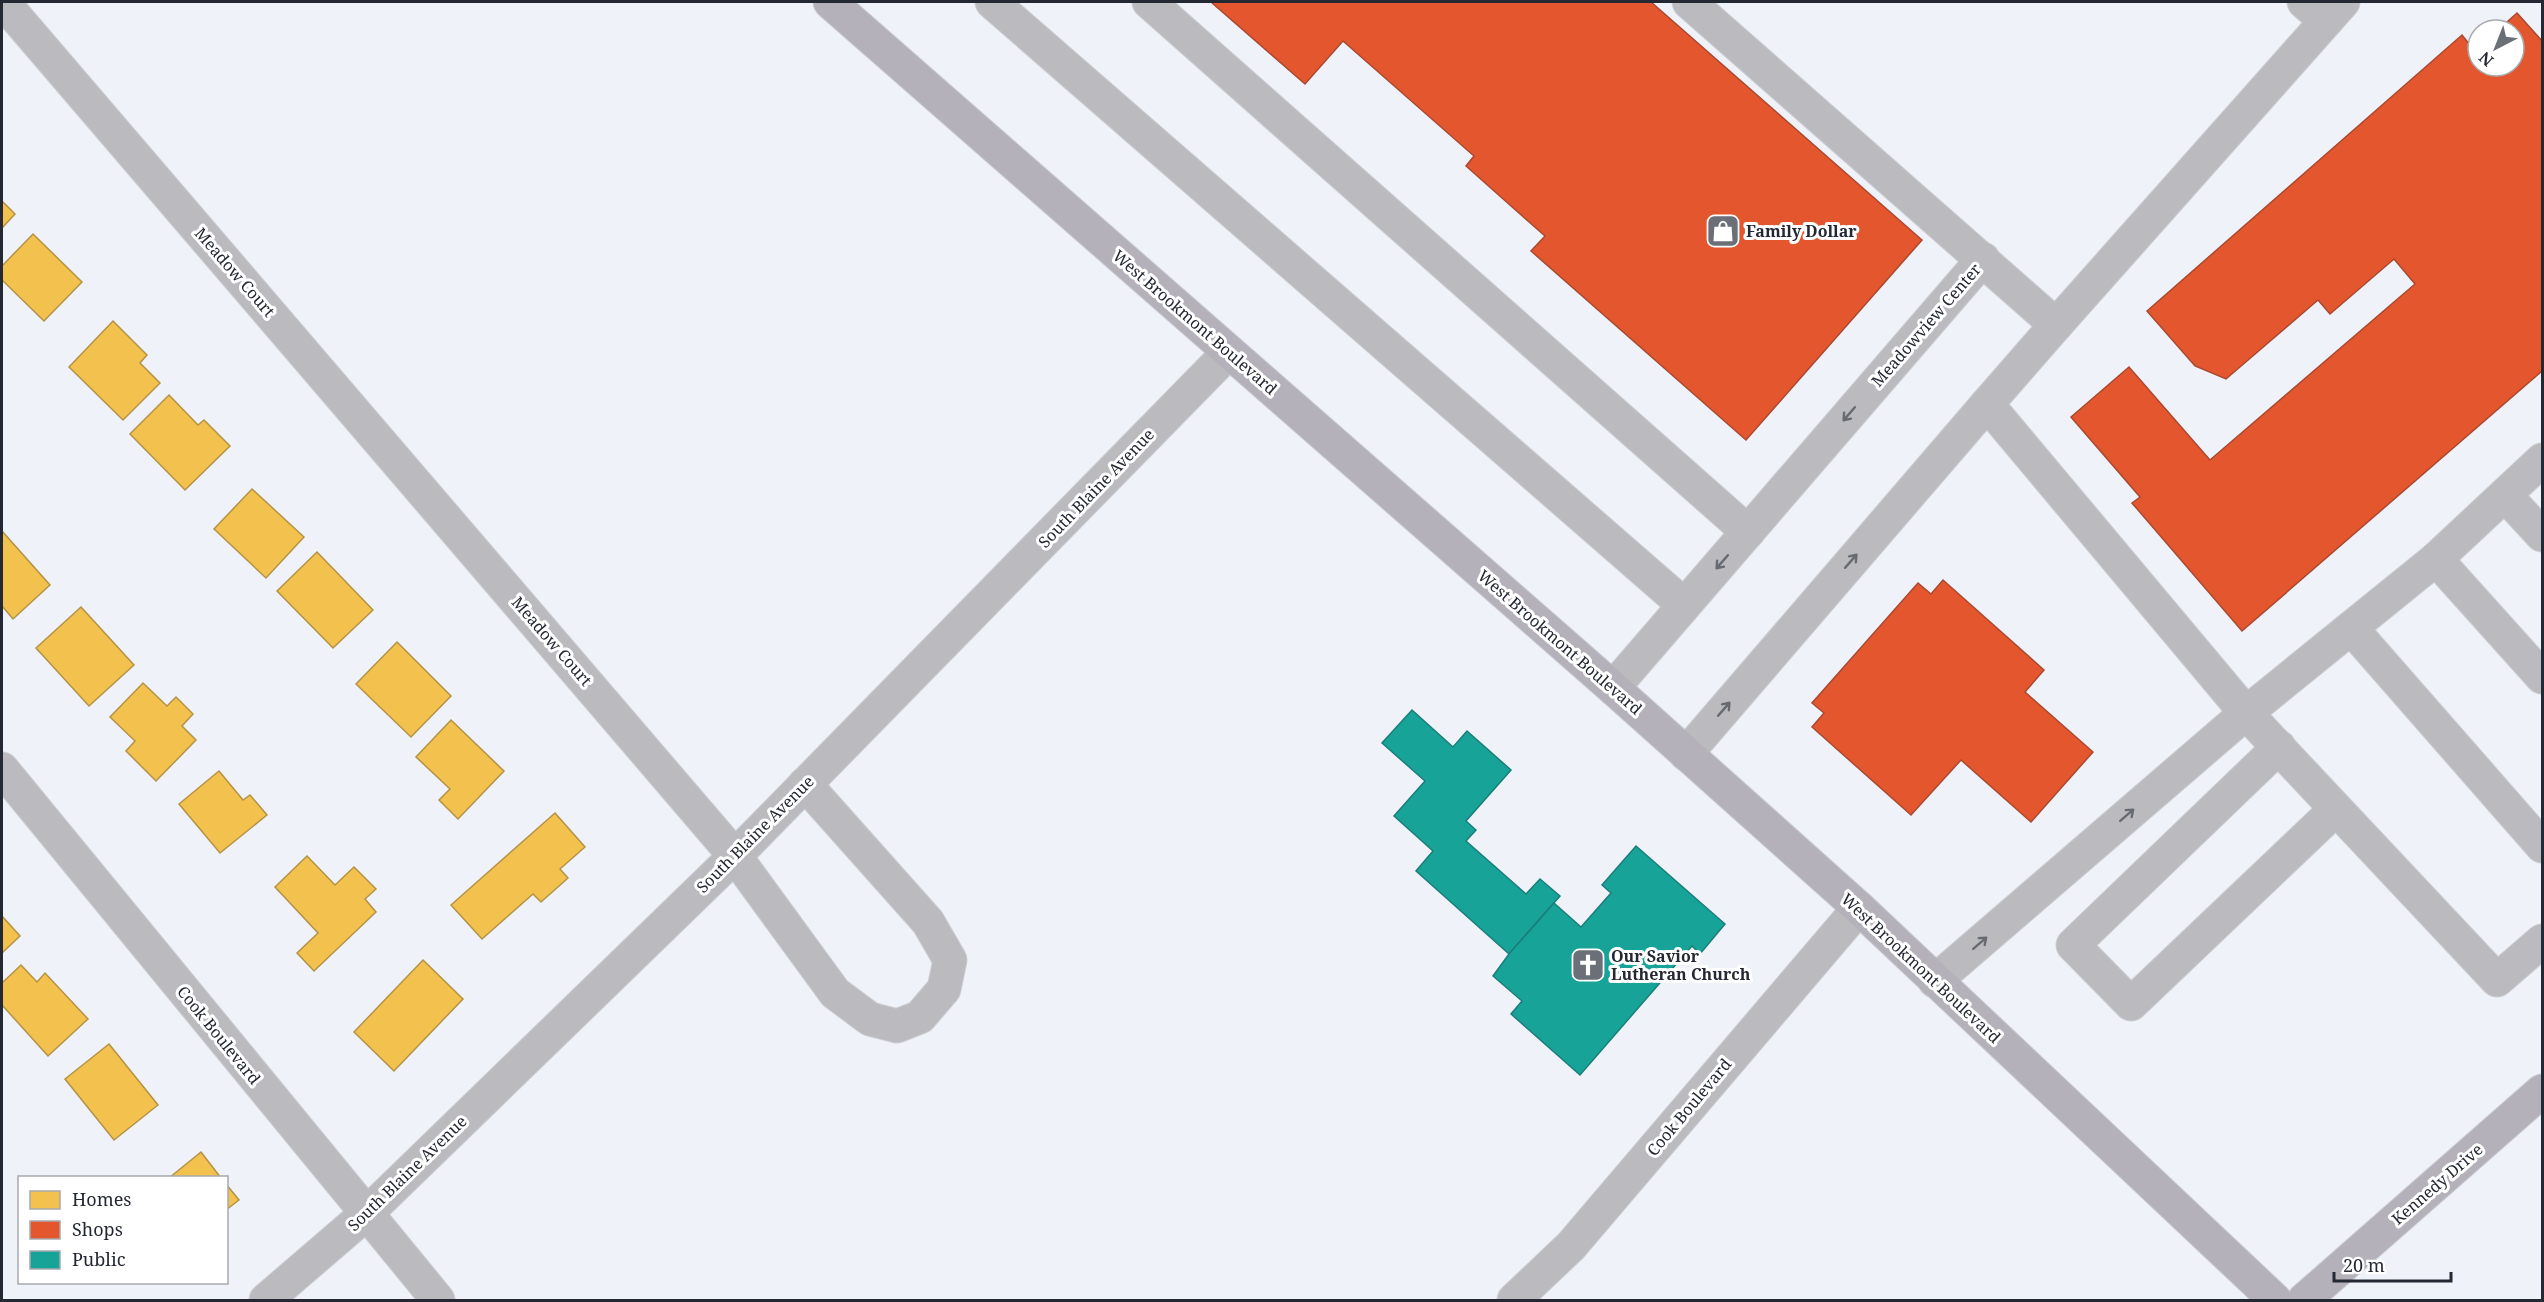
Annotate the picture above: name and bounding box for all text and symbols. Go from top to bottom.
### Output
north arrow [2466,18,2526,78]
text: N [2474,46,2498,72]
shop icon: Family Dollar [1705,213,1741,249]
place label: Family Dollar [1746,220,1857,242]
street label: Meadow Court [190,223,280,322]
street label: West Brookmont Boulevard [1108,245,1282,400]
street label: Meadowview Center [1866,258,1986,391]
one-way arrow [1842,406,1856,421]
street label: South Blaine Avenue [1033,424,1159,552]
one-way arrow [1715,554,1729,569]
one-way arrow [1844,554,1858,569]
street label: West Brookmont Boulevard [1473,565,1647,720]
street label: Meadow Court [507,592,597,691]
one-way arrow [1717,702,1731,717]
street label: South Blaine Avenue [691,770,819,898]
one-way arrow [2119,808,2134,822]
street label: West Brookmont Boulevard [1836,888,2006,1048]
one-way arrow [1972,936,1987,950]
place label: Our Savior Lutheran Church [1611,945,1751,985]
church icon: Our Savior Lutheran Church [1570,947,1606,983]
street label: Cook Boulevard [172,981,266,1089]
street label: Cook Boulevard [1642,1054,1736,1160]
street label: South Blaine Avenue [343,1110,471,1236]
street label: Kennedy Drive [2387,1138,2487,1230]
legend [18,1176,228,1284]
text: Homes [72,1187,131,1211]
text: Shops [72,1217,123,1241]
scale bar [2334,1245,2451,1283]
text: Public [72,1247,126,1271]
text: 20 m [2343,1253,2385,1277]

